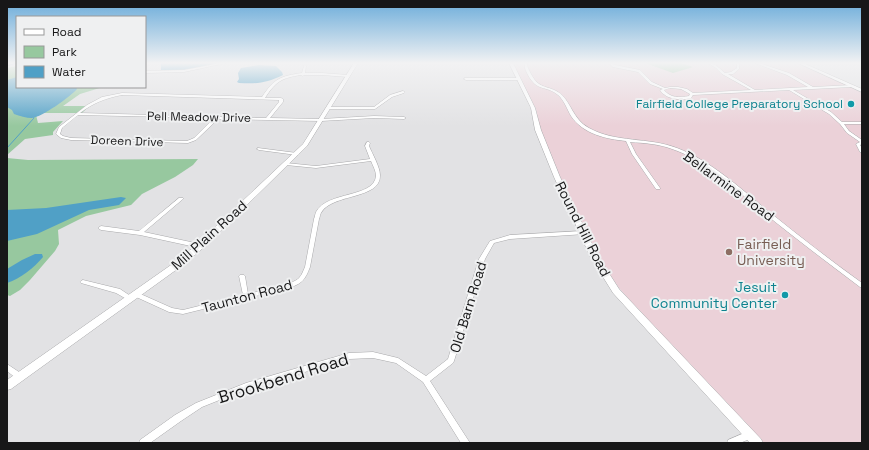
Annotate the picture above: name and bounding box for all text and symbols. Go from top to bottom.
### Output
legend [16,16,146,88]
text: Road [52,24,81,40]
text: Park [52,44,77,60]
text: Water [52,64,86,80]
place label: Fairfield College Preparatory School [636,96,843,112]
marker: Fairfield College Preparatory School [846,99,856,109]
street label: Pell Meadow Drive [147,108,251,126]
street label: Doreen Drive [90,132,164,150]
street label: Bellarmine Road [680,147,778,225]
street label: Round Hill Road [551,178,615,280]
street label: Mill Plain Road [167,196,251,274]
place label: Fairfield University [737,235,805,269]
marker: Fairfield University [724,247,734,257]
street label: Old Barn Road [446,259,490,355]
street label: Taunton Road [200,275,294,317]
place label: Jesuit Community Center [651,278,777,312]
marker: Jesuit Community Center [780,290,790,300]
street label: Brookbend Road [215,348,351,408]

